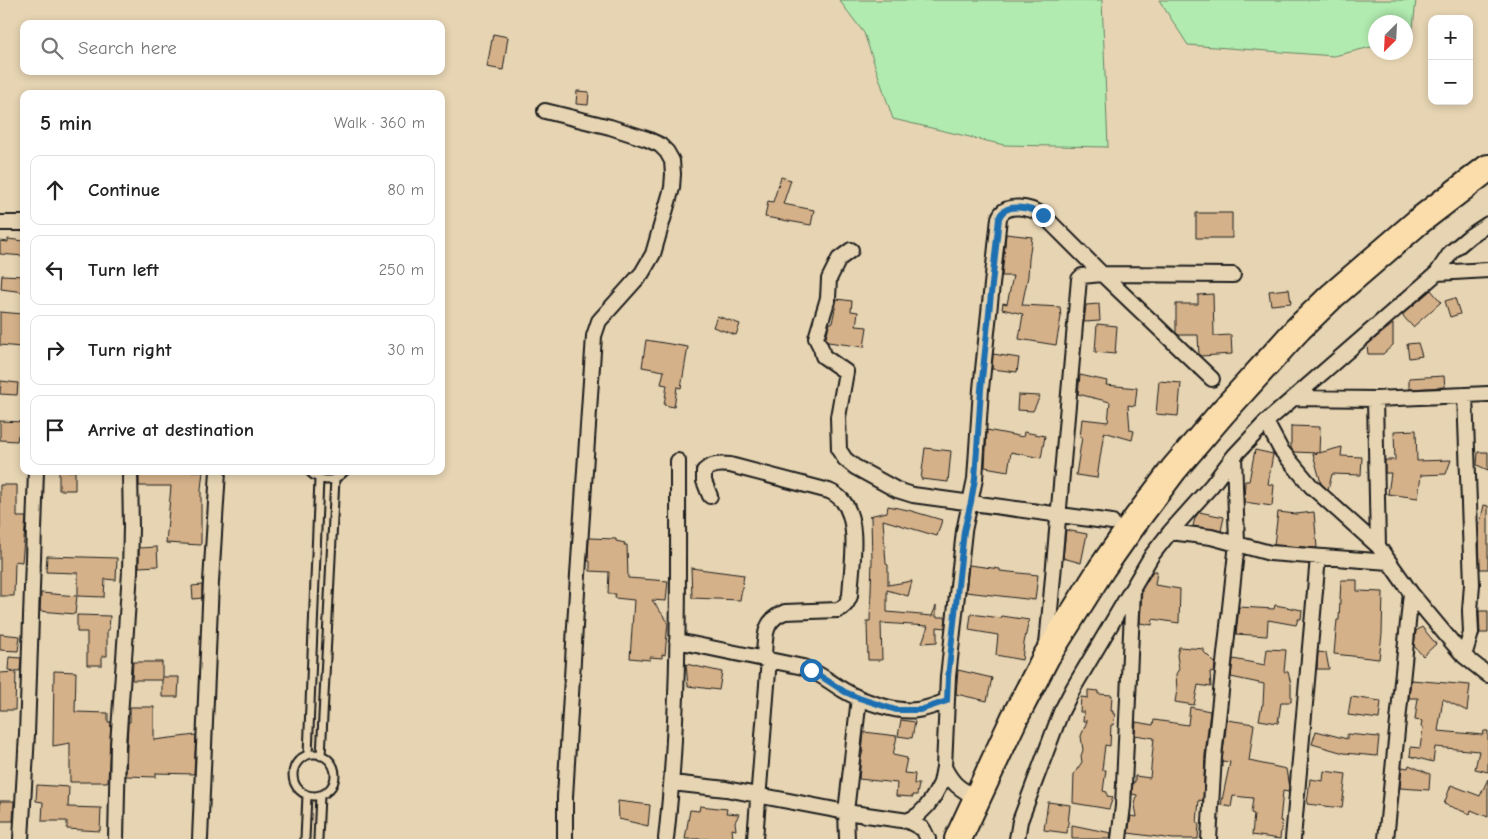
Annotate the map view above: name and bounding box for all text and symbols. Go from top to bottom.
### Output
north arrow [1368,15,1413,60]
map controls [1428,15,1473,105]
button: + [1428,15,1473,60]
search box [20,20,445,75]
icon: search [38,34,66,62]
text: Search here [78,37,177,59]
button: − [1428,60,1473,105]
text: 5 min [40,111,92,135]
text: Walk · 360 m [334,114,425,132]
icon: ahead [41,176,69,204]
text: Continue [88,179,160,201]
text: 80 m [387,181,424,199]
route end [1032,204,1055,227]
icon: left [41,256,69,284]
text: Turn left [88,259,159,281]
text: 250 m [379,261,424,279]
icon: right [41,336,69,364]
text: Turn right [88,339,172,361]
text: 30 m [388,341,424,359]
icon: arrive [41,416,69,444]
text: Arrive at destination [88,419,254,441]
route start [800,659,823,682]

